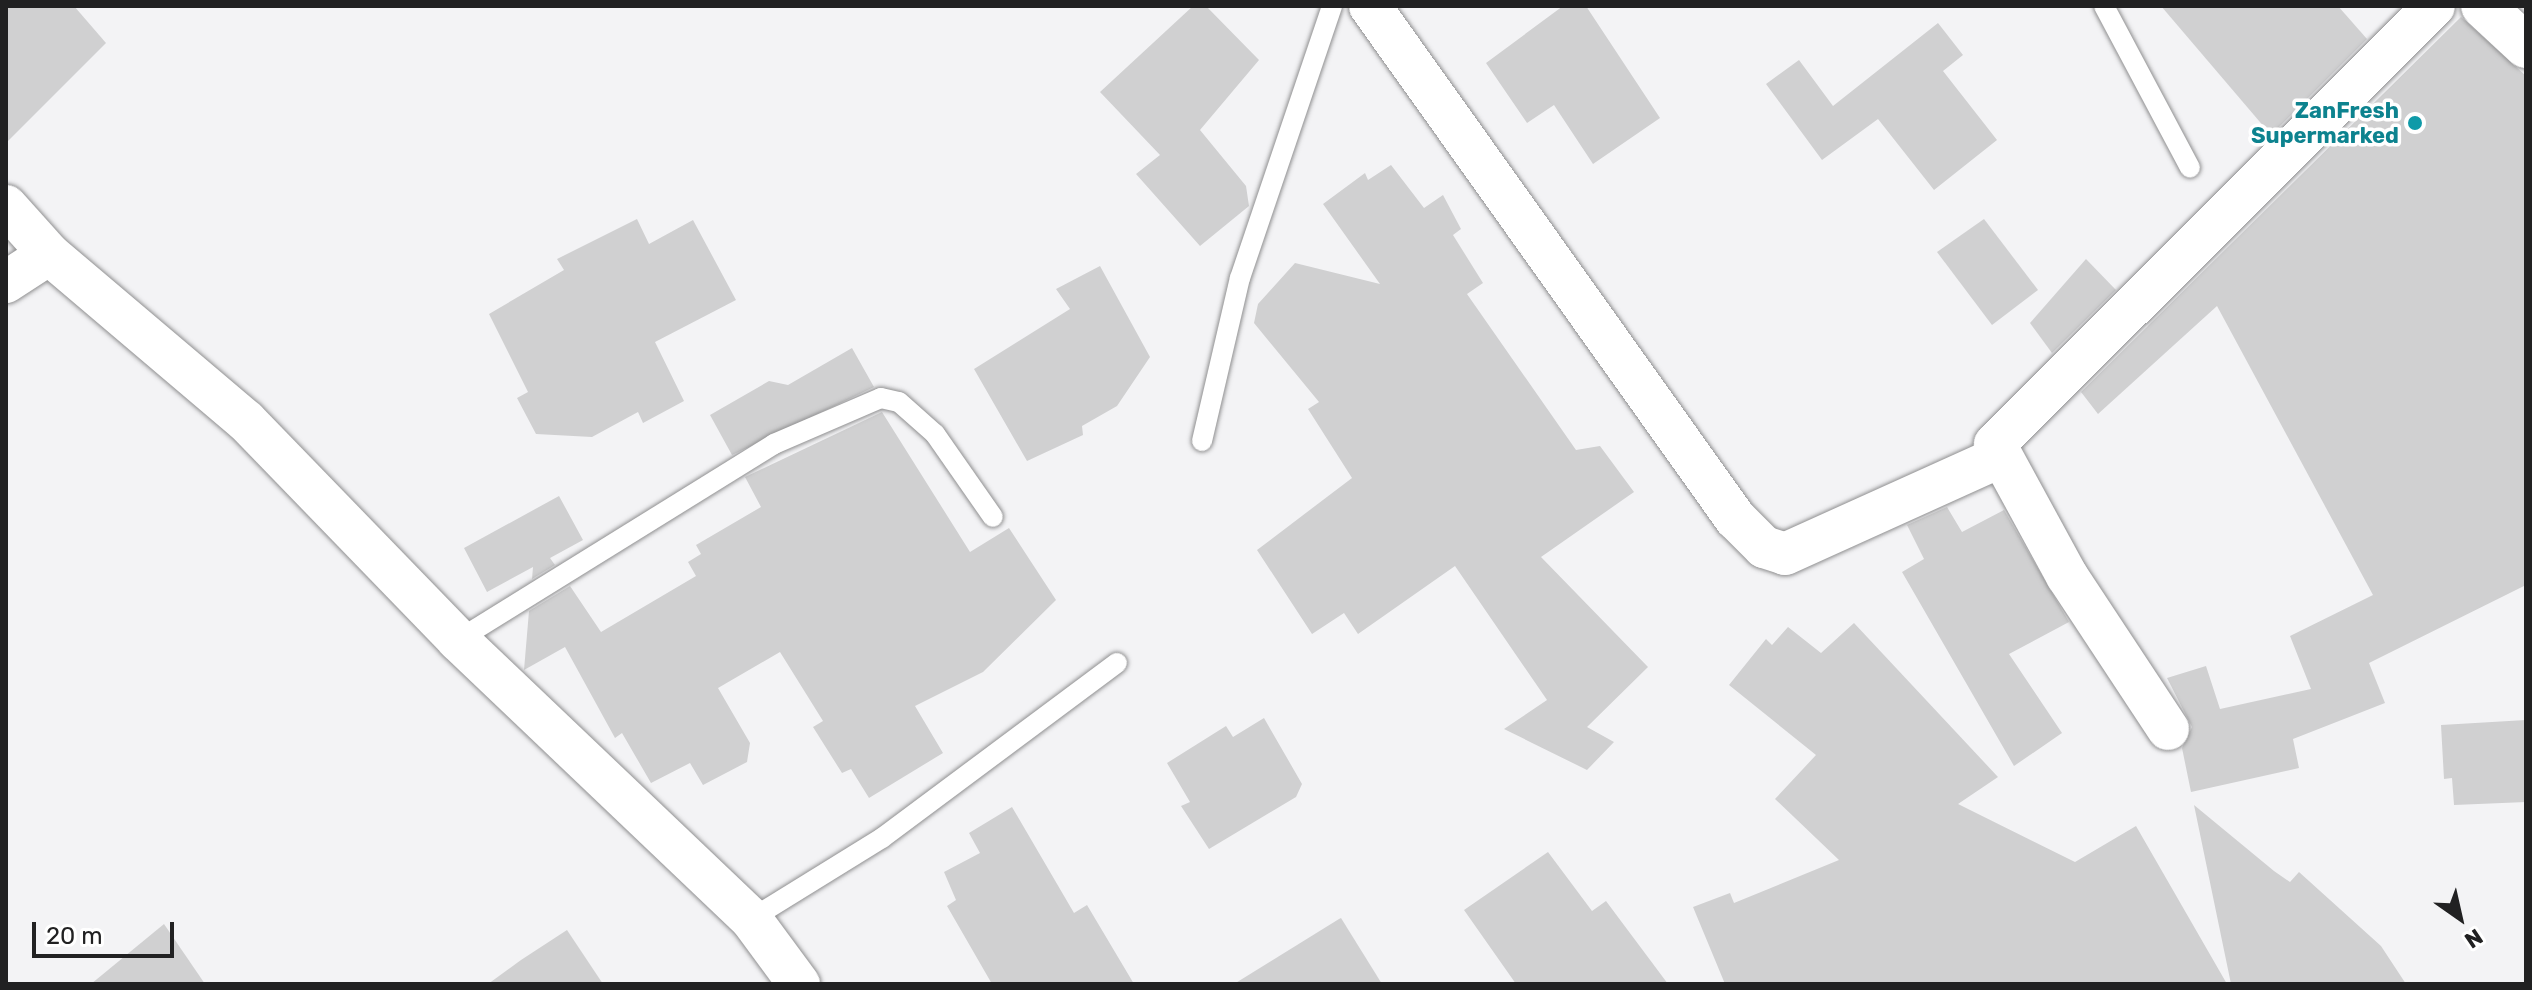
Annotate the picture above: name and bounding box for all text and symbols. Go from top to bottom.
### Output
place label: ZanFresh Supermarked [2251,97,2399,148]
marker: ZanFresh Supermarked [2406,114,2424,132]
north arrow [2420,878,2500,958]
scale bar [36,906,178,956]
text: 20 m [46,922,103,950]
text: N [2460,923,2488,954]

